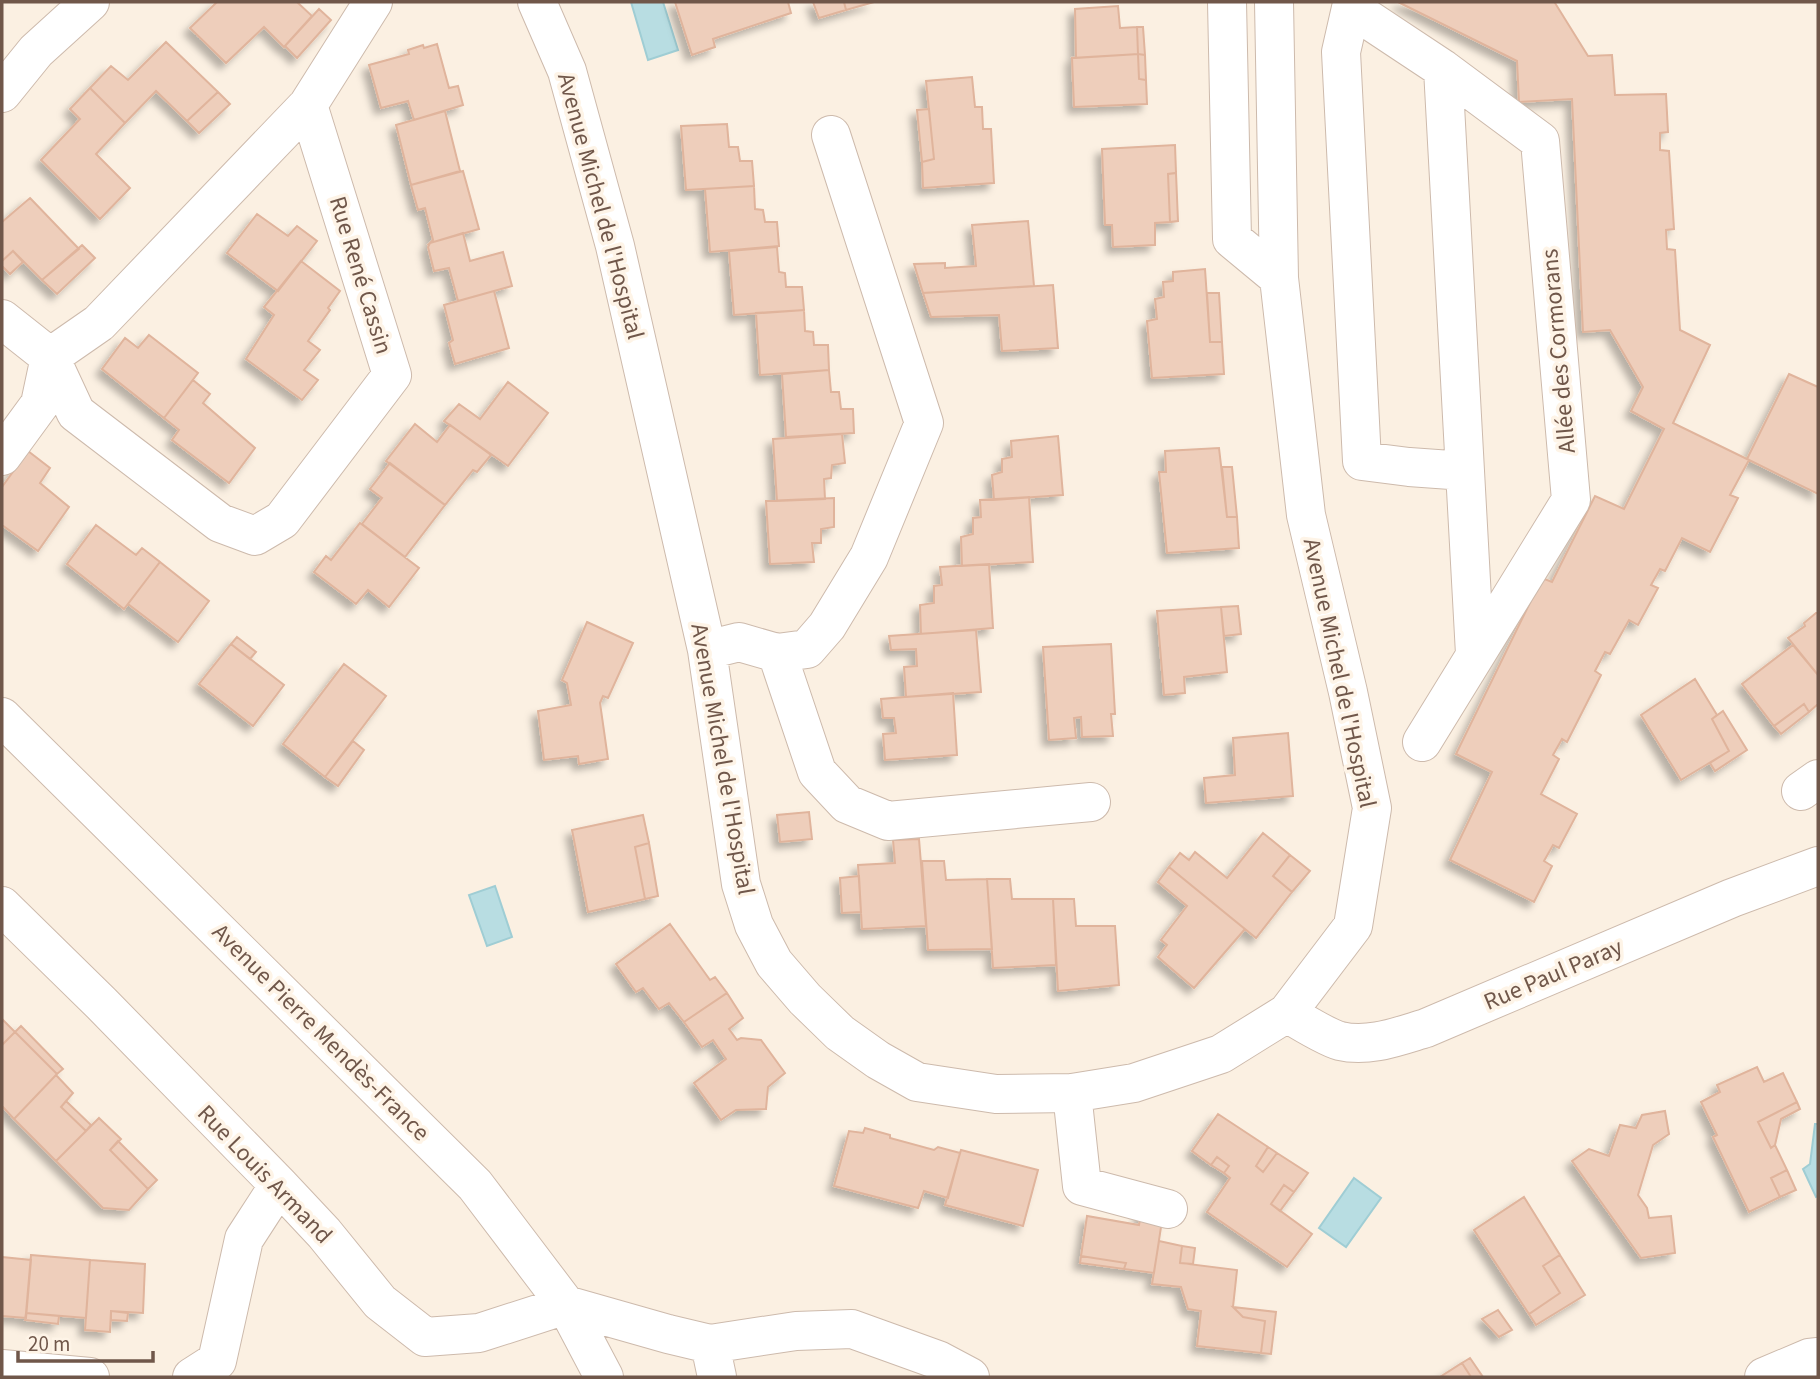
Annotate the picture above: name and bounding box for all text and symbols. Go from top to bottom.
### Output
street label: Avenue Michel de l'Hospital [548,69,653,343]
street label: Rue René Cassin [320,192,401,358]
street label: Allée des Cormorans [1532,247,1585,455]
street label: Avenue Michel de l'Hospital [1294,535,1385,811]
street label: Avenue Michel de l'Hospital [681,621,764,897]
street label: Avenue Pierre Mendès-France [204,916,437,1149]
street label: Rue Paul Paray [1478,929,1628,1019]
street label: Rue Louis Armand [189,1097,340,1252]
scale bar [18,1320,152,1364]
text: 20 m [28,1329,70,1359]

